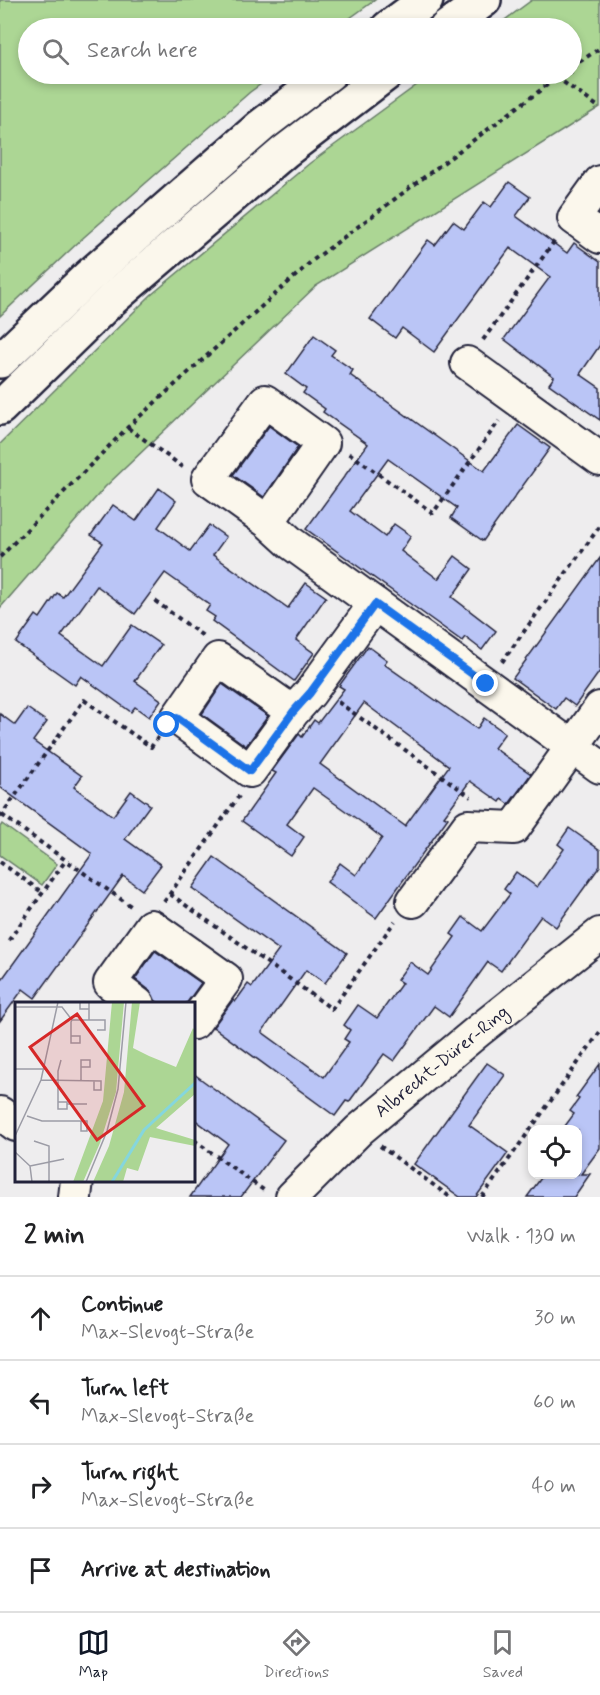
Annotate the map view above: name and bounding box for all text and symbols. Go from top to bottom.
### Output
search box [18,18,582,84]
icon: search [39,35,72,68]
text: Search here [87,37,198,65]
route end [472,670,498,696]
route start [153,711,179,737]
street label: Albrecht-Dürer-Ring [370,1001,515,1124]
inset map [15,1002,195,1182]
map controls [528,1125,582,1179]
button: locate [528,1125,582,1179]
text: 2 min [24,1219,85,1253]
text: Walk · 130 m [467,1223,576,1250]
text: Continue [81,1291,163,1319]
icon: ahead [24,1302,57,1335]
text: 30 m [534,1305,576,1332]
text: Max-Slevogt-Straße [81,1319,254,1346]
text: Turn left [81,1375,169,1403]
icon: left [24,1386,57,1419]
text: 60 m [533,1389,576,1416]
text: Max-Slevogt-Straße [81,1403,254,1430]
text: Turn right [81,1459,179,1487]
icon: right [24,1470,57,1503]
text: 40 m [532,1473,576,1500]
text: Max-Slevogt-Straße [81,1487,254,1514]
icon: arrive [24,1554,57,1587]
text: Arrive at destination [81,1556,271,1584]
tab: Map [77,1626,110,1683]
tab: Directions [263,1626,329,1683]
tab: Saved [483,1626,523,1683]

